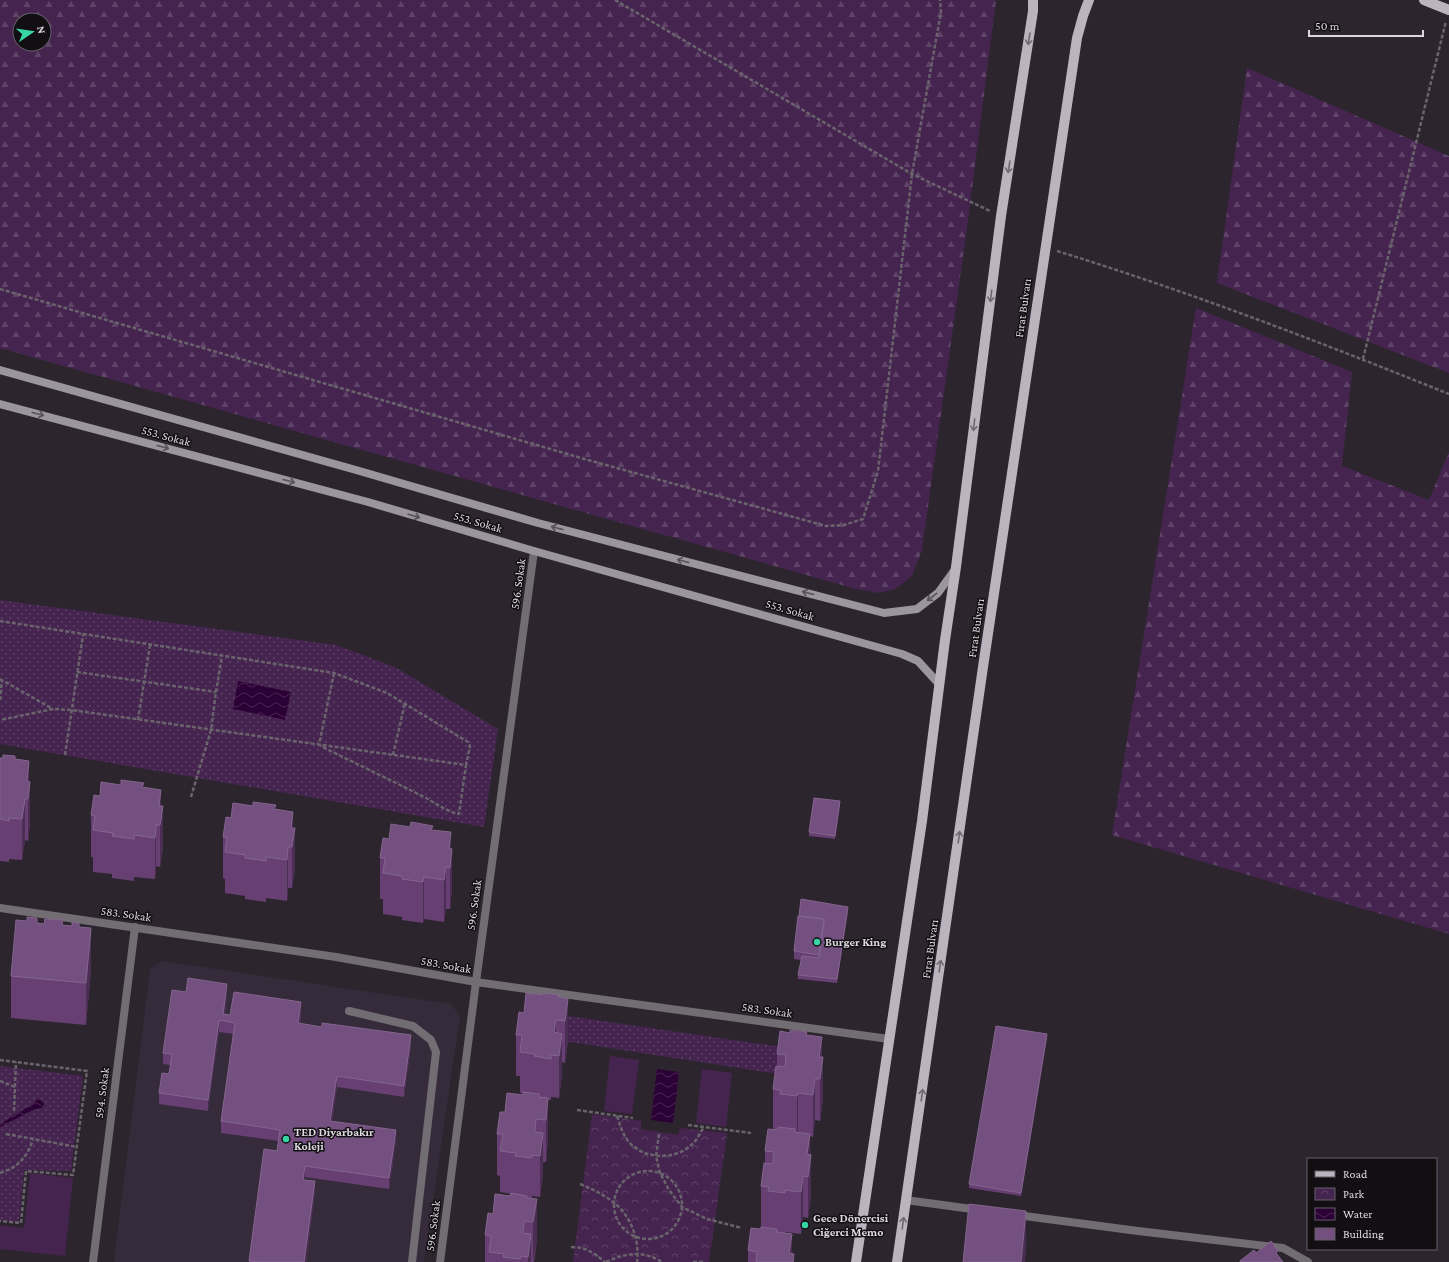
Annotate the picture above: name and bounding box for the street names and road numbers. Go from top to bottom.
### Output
street label: Fırat Bulvarı [1012,278,1034,338]
street label: 553. Sokak [140,423,192,449]
street label: 553. Sokak [452,508,504,536]
street label: 596. Sokak [508,557,529,610]
street label: 553. Sokak [764,596,816,624]
street label: Fırat Bulvarı [965,598,987,658]
street label: 596. Sokak [464,878,485,931]
street label: 583. Sokak [100,904,152,925]
street label: Fırat Bulvarı [919,919,941,979]
street label: 583. Sokak [420,954,473,976]
street label: 583. Sokak [741,1000,793,1021]
street label: 594. Sokak [92,1067,112,1119]
street label: 596. Sokak [423,1200,443,1252]

